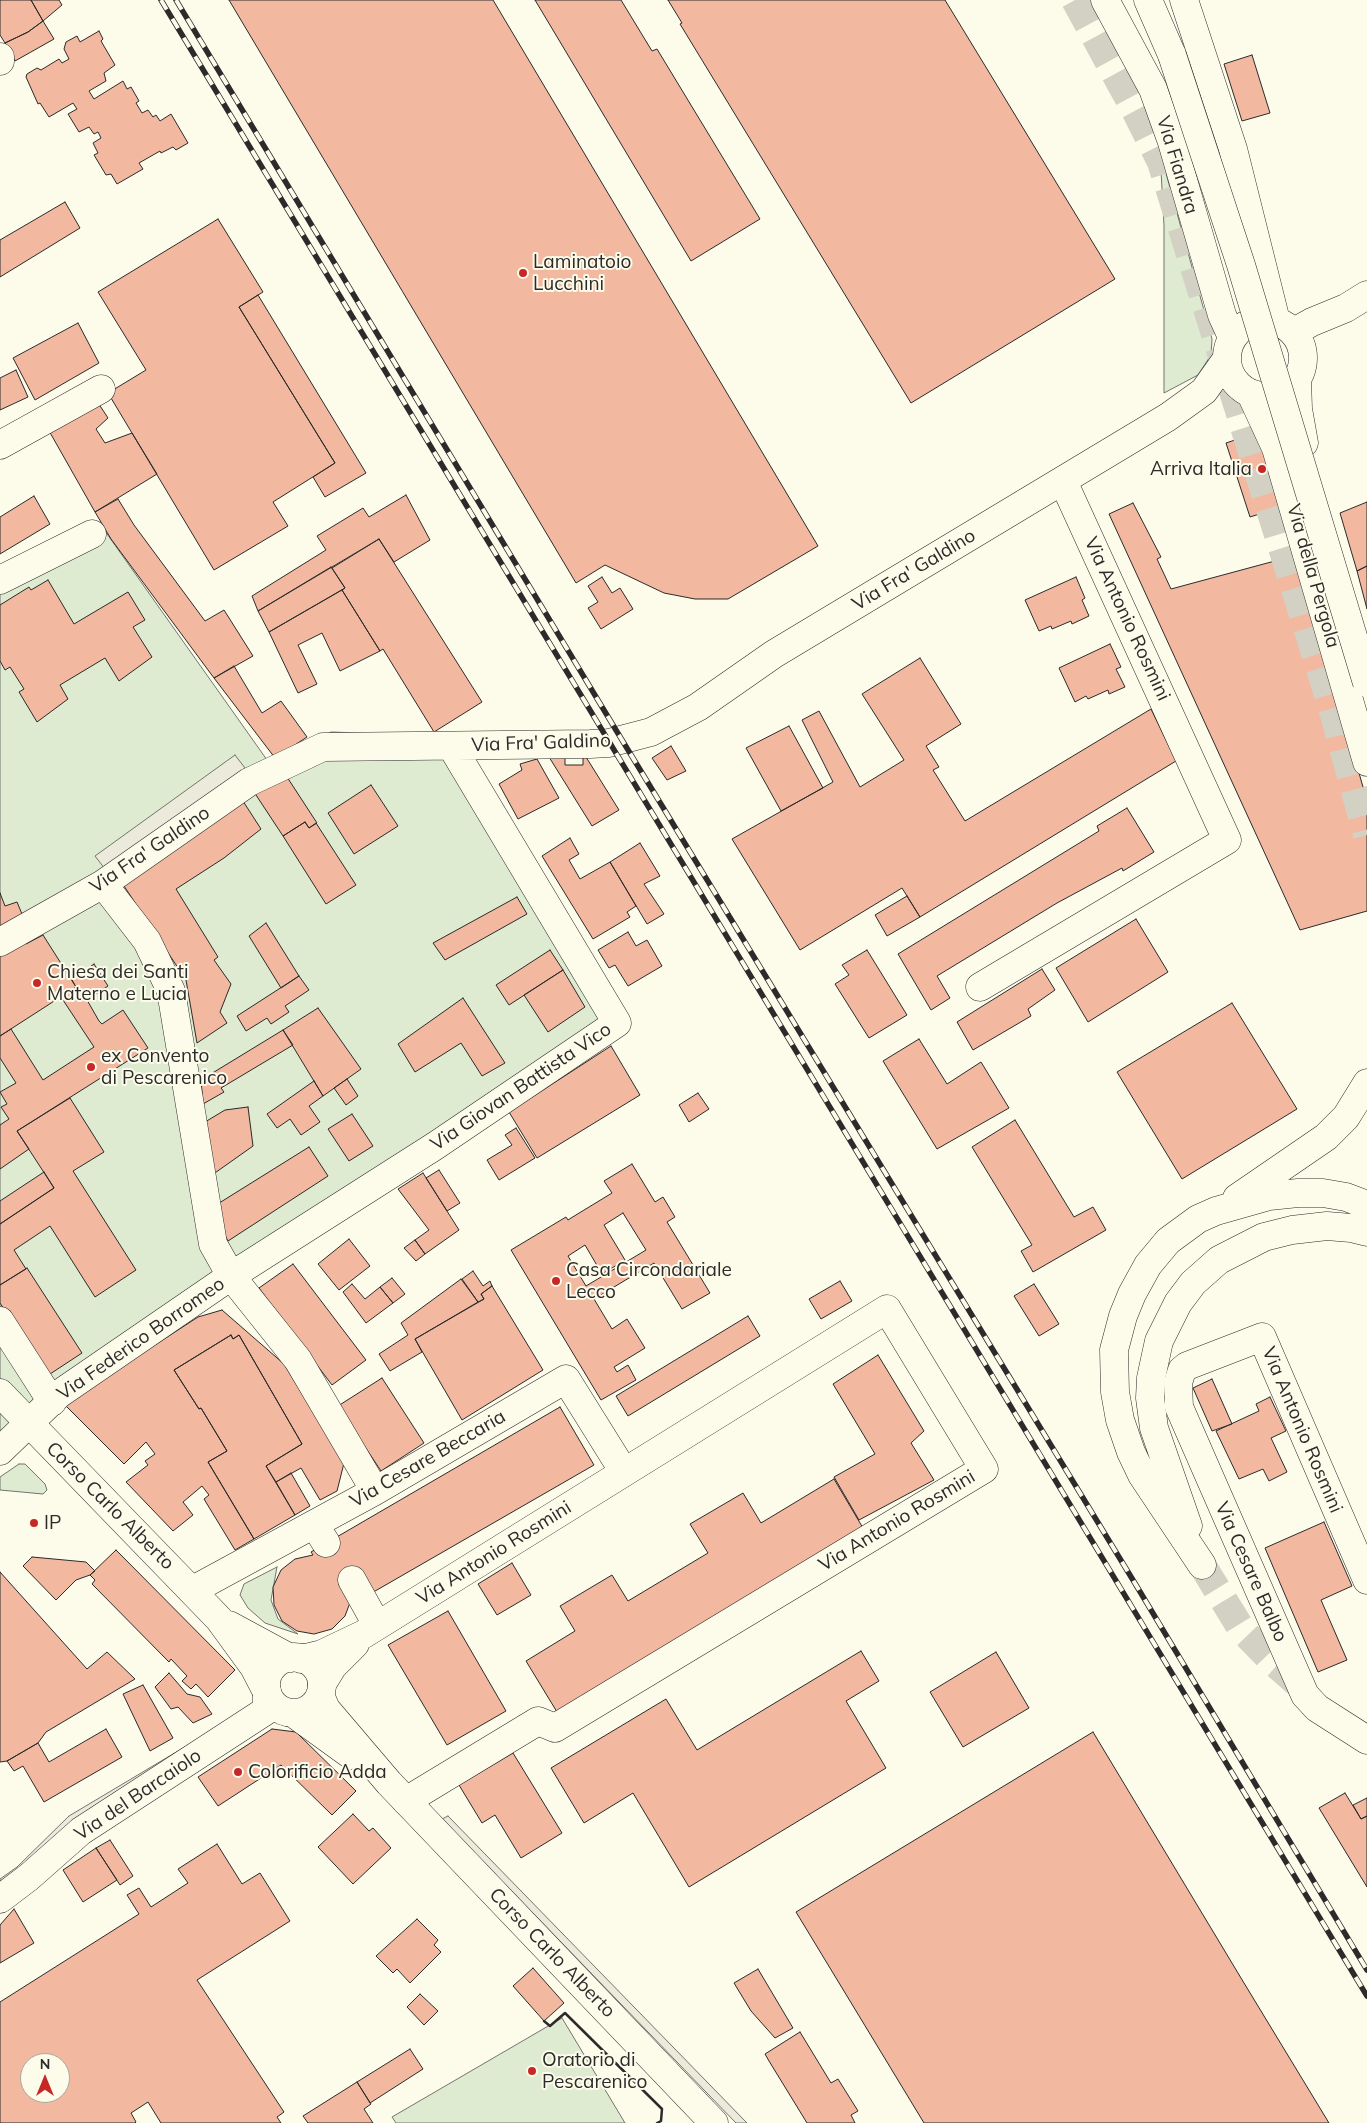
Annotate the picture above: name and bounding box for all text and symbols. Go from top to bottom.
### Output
street label: Via Fiandra [1151,113,1203,217]
place label: Laminatoio Lucchini [533,251,631,295]
marker: Laminatoio Lucchini [517,267,529,279]
place label: Arriva Italia [1150,458,1252,480]
marker: Arriva Italia [1256,463,1268,475]
street label: Via della Pergola [1282,501,1344,651]
street label: Via Fra' Galdino [848,524,980,616]
street label: Via Antonio Rosmini [1079,533,1175,705]
street label: Via Fra' Galdino [471,729,611,757]
street label: Via Fra' Galdino [86,801,214,899]
place label: Chiesa dei Santi Materno e Lucia [47,961,189,1005]
marker: Chiesa dei Santi Materno e Lucia [31,977,43,989]
street label: Via Giovan Battista Vico [426,1018,616,1156]
place label: ex Convento di Pescarenico [101,1045,227,1089]
marker: ex Convento di Pescarenico [85,1061,97,1073]
place label: Casa Circondariale Lecco [566,1259,732,1303]
street label: Via Federico Borromeo [53,1273,229,1405]
marker: Casa Circondariale Lecco [550,1275,562,1287]
street label: Via Antonio Rosmini [1257,1344,1347,1516]
street label: Via Cesare Beccaria [346,1405,510,1513]
street label: Corso Carlo Alberto [41,1437,179,1575]
street label: Via Antonio Rosmini [815,1465,979,1577]
street label: Via Antonio Rosmini [412,1496,576,1610]
street label: Via Cesare Balbo [1210,1498,1292,1646]
place label: IP [44,1512,61,1534]
marker: IP [28,1517,40,1529]
street label: Via del Barcaiolo [70,1744,206,1846]
place label: Colorificio Adda [248,1761,387,1783]
marker: Colorificio Adda [232,1766,244,1778]
street label: Corso Carlo Alberto [484,1883,620,2023]
place label: Oratorio di Pescarenico [542,2049,647,2093]
north arrow [20,2053,70,2103]
text: N [40,2055,50,2073]
marker: Oratorio di Pescarenico [526,2065,538,2077]

